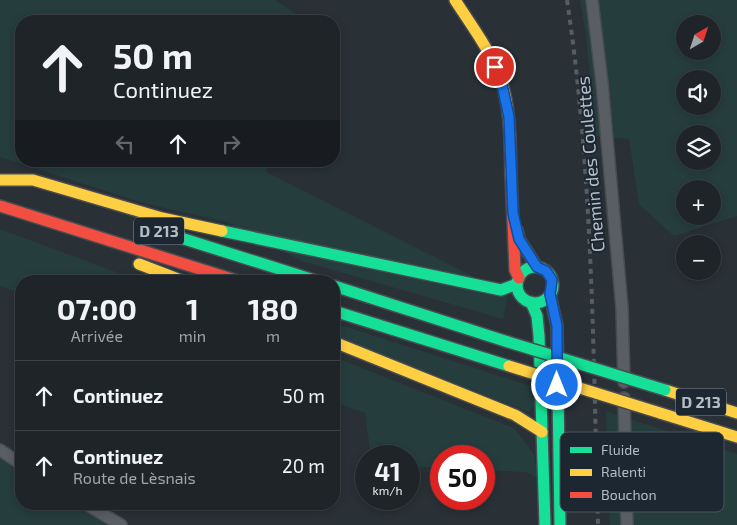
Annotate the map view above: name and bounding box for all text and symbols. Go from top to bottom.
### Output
north arrow [676,15,721,60]
map controls [676,15,721,280]
text: 50 m [113,34,193,76]
icon: ahead [30,35,95,100]
pin [474,46,516,88]
icon: arrive [481,53,509,81]
button: sound [676,70,721,115]
street label: Chemin des Coulettes [571,75,609,253]
text: Continuez [113,76,213,102]
button: layers [676,125,721,170]
icon: left [111,130,139,158]
icon: ahead [164,130,192,158]
icon: right [217,130,245,158]
button: + [676,180,721,225]
road number: D 213 [134,218,184,245]
button: − [676,235,721,280]
text: 07:00 [57,290,137,326]
text: 1 [186,290,199,326]
text: 180 [248,290,298,326]
text: Arrivée [71,326,123,345]
text: min [179,326,206,345]
text: m [266,326,280,345]
position arrow [530,358,582,410]
icon: ahead [30,382,58,410]
text: Continuez [73,384,163,407]
text: 50 m [282,384,325,407]
road number: D 213 [676,388,726,416]
legend [560,432,724,512]
text: Fluide [601,441,640,458]
text: Continuez [73,445,163,468]
speed limit sign: 50 [430,445,495,510]
icon: ahead [30,452,58,480]
text: 20 m [282,454,325,477]
text: 41 [374,456,401,486]
text: Ralenti [601,463,646,480]
text: Route de Lèsnais [73,468,196,487]
text: km/h [373,483,402,497]
text: Bouchon [601,486,657,503]

